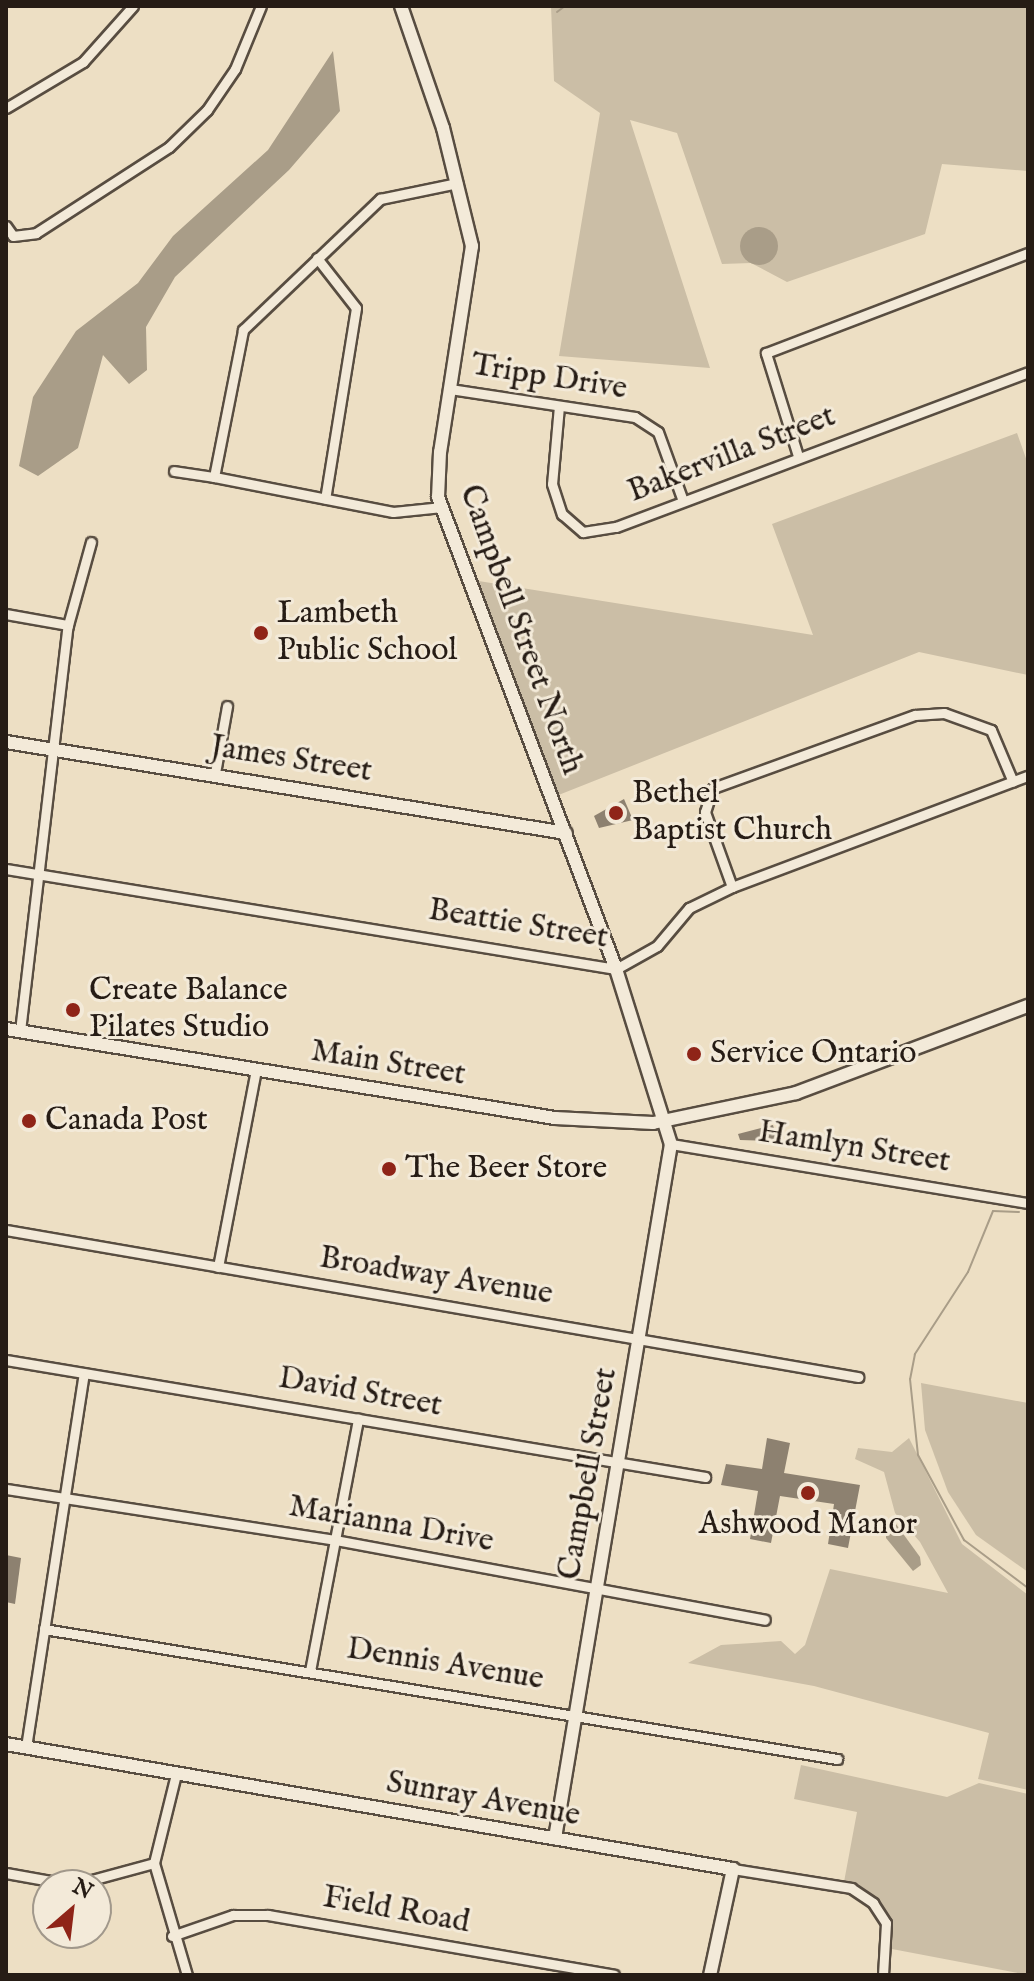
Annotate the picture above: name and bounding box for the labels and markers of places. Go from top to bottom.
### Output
place label: Lambeth Public School [277,596,457,671]
marker: Lambeth Public School [252,624,270,642]
place label: Bethel Baptist Church [632,776,832,851]
marker: Bethel Baptist Church [607,804,625,822]
place label: Create Balance Pilates Studio [89,973,288,1048]
marker: Create Balance Pilates Studio [64,1001,82,1019]
place label: Service Ontario [710,1035,917,1073]
marker: Service Ontario [685,1045,703,1063]
place label: Canada Post [45,1102,208,1140]
marker: Canada Post [20,1112,38,1130]
place label: The Beer Store [405,1150,607,1188]
marker: The Beer Store [380,1160,398,1178]
marker: Ashwood Manor [799,1484,817,1502]
place label: Ashwood Manor [699,1506,917,1544]

